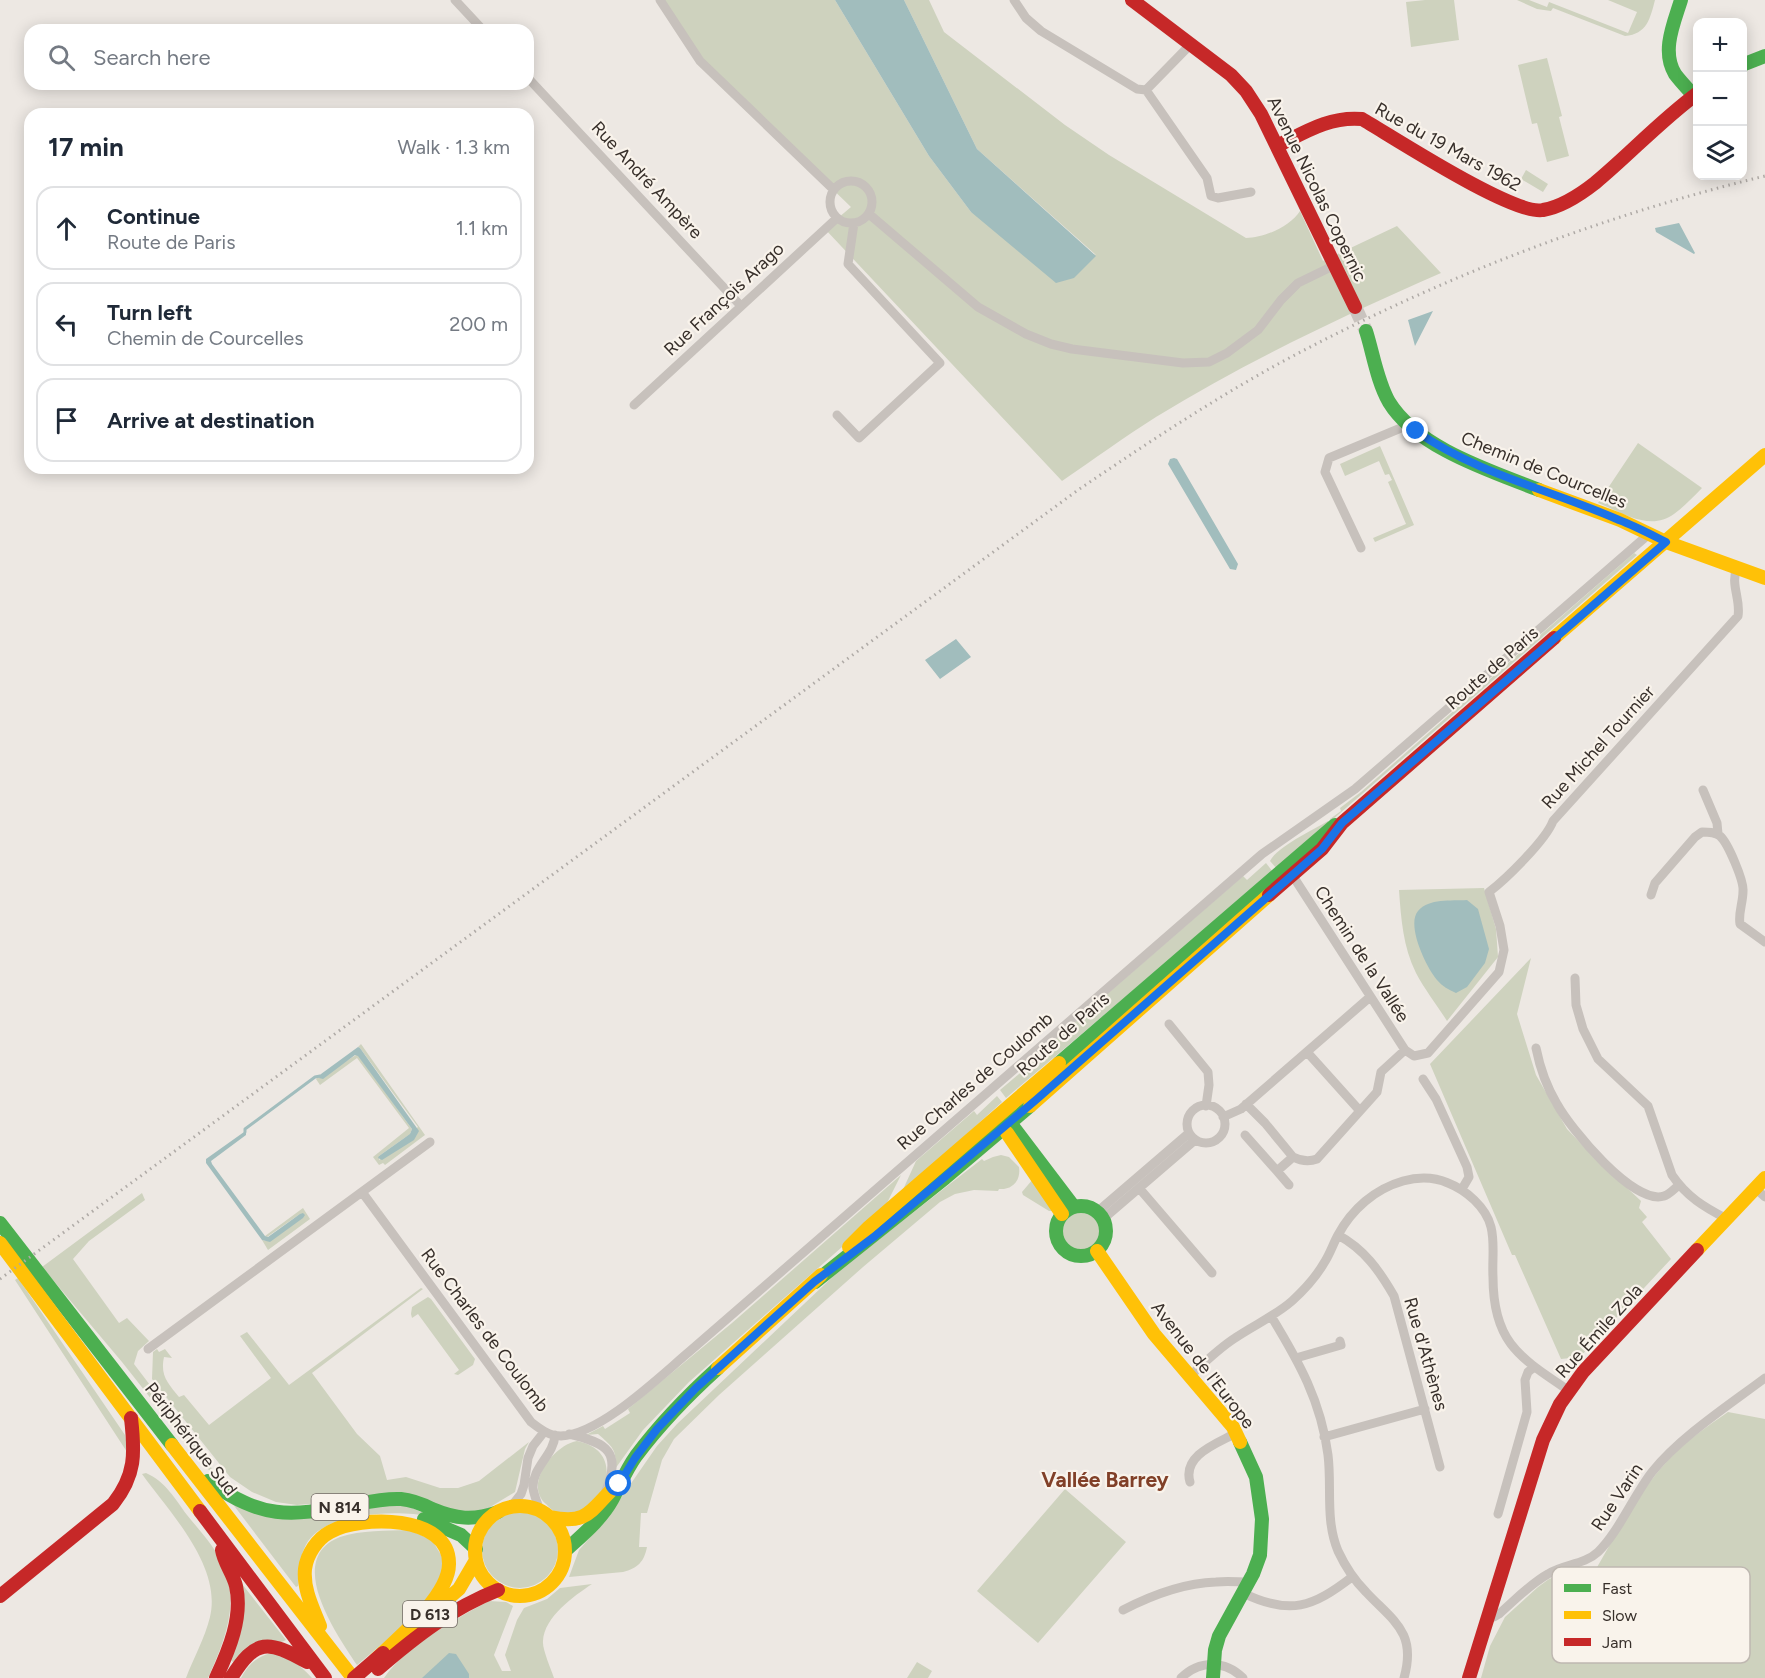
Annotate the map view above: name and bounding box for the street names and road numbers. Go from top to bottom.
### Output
street label: Avenue Nicolas Copernic [1263,93,1372,286]
street label: Rue du 19 Mars 1962 [1371,98,1525,196]
street label: Rue André Ampère [587,117,707,243]
street label: Rue François Arago [659,238,789,360]
street label: Chemin de Courcelles [1458,427,1630,513]
street label: Route de Paris [1441,622,1543,714]
street label: Rue Michel Tournier [1537,681,1659,813]
street label: Chemin de la Vallée [1310,882,1414,1026]
street label: Route de Paris [1012,988,1114,1080]
street label: Rue Charles de Coulomb [893,1007,1057,1155]
street label: Rue Charles de Coulomb [416,1244,554,1416]
street label: Rue Émile Zola [1551,1279,1647,1383]
street label: Rue d'Athènes [1399,1295,1453,1413]
street label: Avenue de l'Europe [1146,1297,1260,1433]
street label: Périphérique Sud [140,1378,242,1500]
street label: Rue Varin [1586,1459,1648,1535]
road number: N 814 [312,1494,368,1520]
road number: D 613 [403,1601,457,1627]

